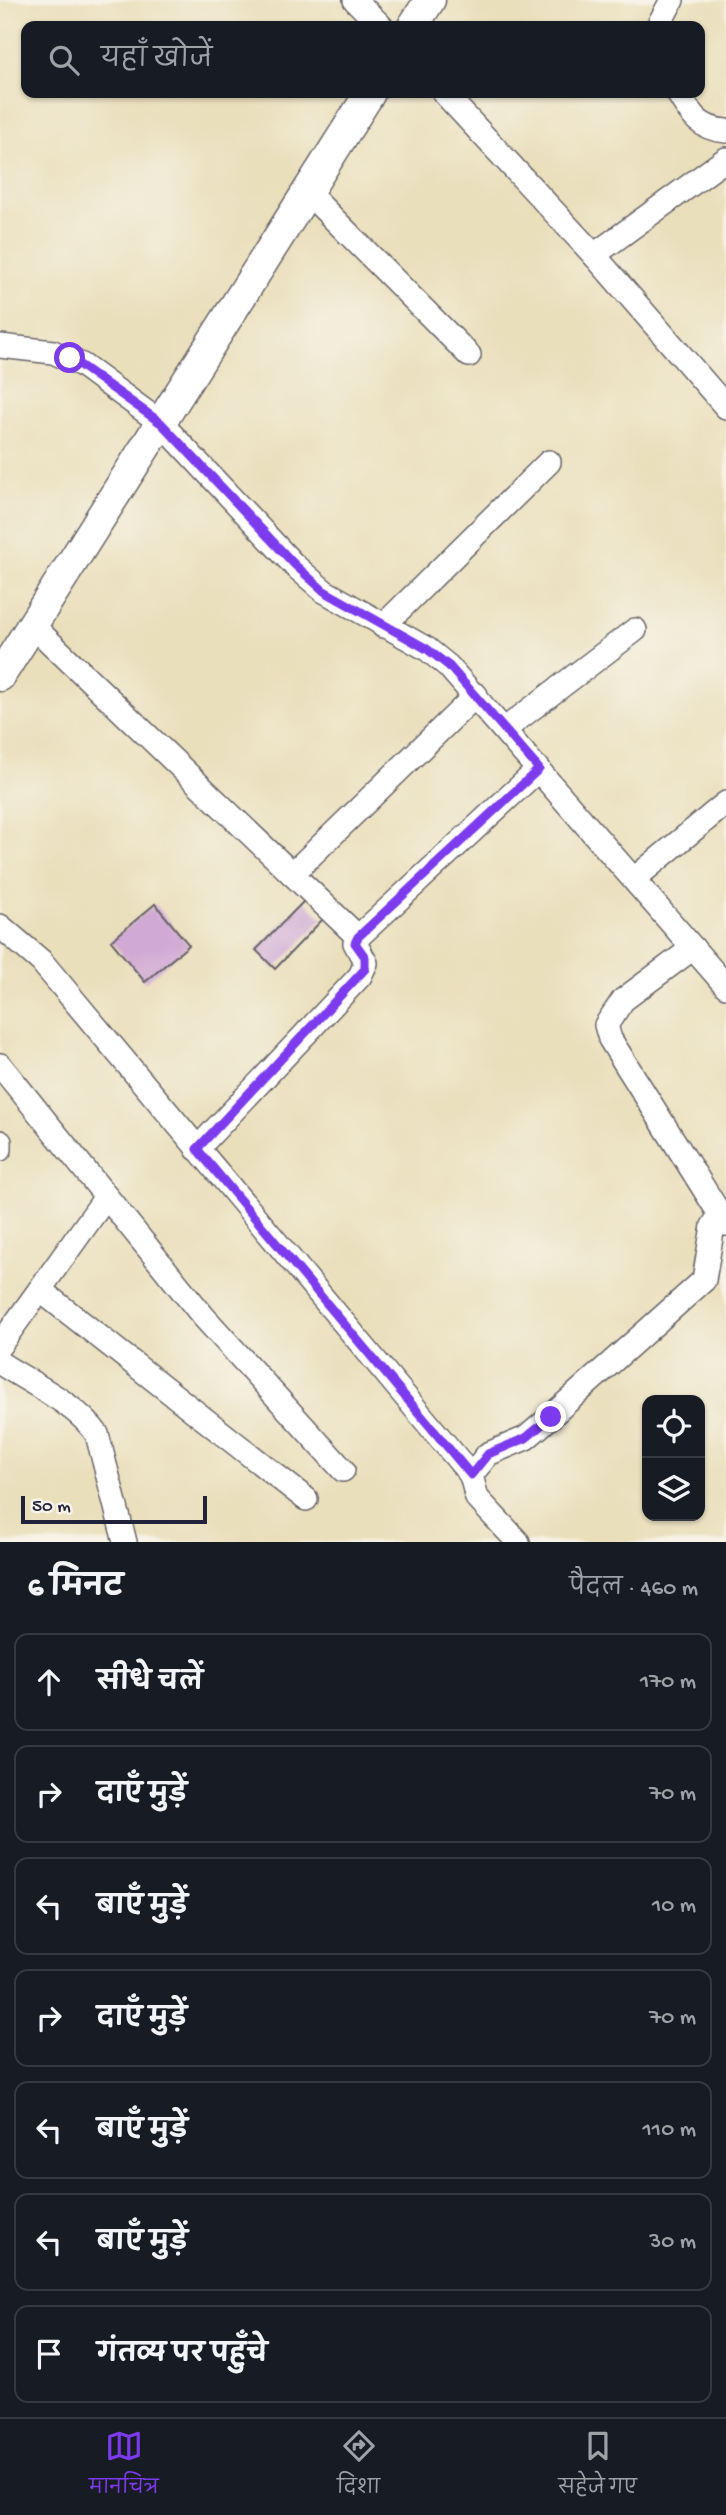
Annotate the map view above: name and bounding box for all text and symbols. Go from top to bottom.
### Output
search box [21,21,705,98]
icon: search [45,41,83,79]
text: यहाँ खोजें [101,46,212,77]
route start [54,342,85,373]
map controls [642,1395,705,1521]
button: locate [642,1395,705,1458]
route end [535,1401,566,1432]
button: layers [642,1458,705,1521]
scale bar [21,1493,206,1525]
text: 50 m [32,1496,71,1519]
text: 6 मिनट [28,1572,123,1607]
text: पैदल · 460 m [569,1576,698,1603]
icon: ahead [30,1663,68,1701]
text: सीधे चलें [97,1669,203,1700]
text: 170 m [640,1669,696,1696]
icon: right [30,1775,68,1813]
text: दाएँ मुड़ें [97,1781,187,1812]
text: 70 m [649,1781,696,1808]
icon: left [30,1887,68,1925]
text: बाएँ मुड़ें [97,1893,188,1924]
text: 10 m [652,1893,696,1920]
icon: right [30,1999,68,2037]
text: दाएँ मुड़ें [97,2005,187,2036]
text: 70 m [649,2005,696,2032]
icon: left [30,2111,68,2149]
text: बाएँ मुड़ें [97,2117,188,2148]
text: 110 m [643,2117,696,2144]
icon: left [30,2223,68,2261]
text: बाएँ मुड़ें [97,2229,188,2260]
text: 30 m [649,2229,696,2256]
icon: arrive [30,2335,68,2373]
text: गंतव्य पर पहुँचे [97,2341,267,2372]
tab: मानचित्र [89,2427,159,2507]
tab: दिशा [337,2427,380,2507]
tab: सहेजे गए [558,2427,637,2507]

